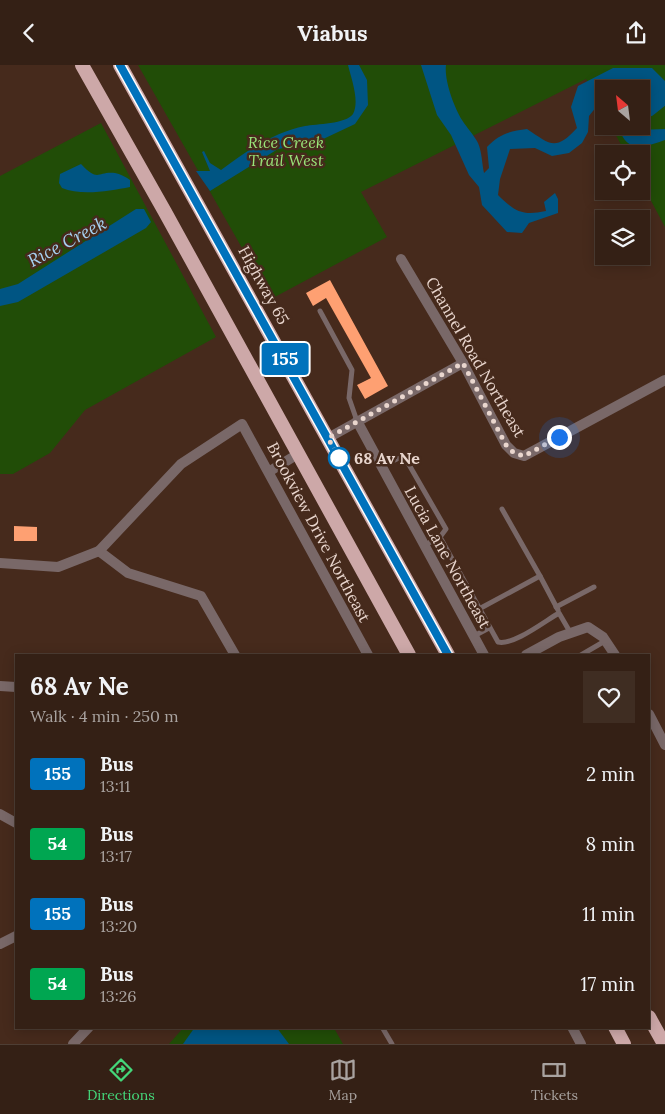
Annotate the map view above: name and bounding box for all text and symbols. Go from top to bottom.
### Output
icon: back [15,19,43,47]
text: Viabus [297,19,368,47]
icon: share [622,19,650,47]
north arrow [595,80,650,135]
map controls [595,80,650,265]
park label: Rice Creek Trail West [248,132,324,170]
button: locate [595,145,650,200]
button: layers [595,210,650,265]
water label: Rice Creek [23,211,110,272]
street label: Highway 65 [234,242,294,328]
street label: Channel Road Northeast [422,273,530,441]
line badge: 155 [256,343,314,375]
text: 155 [272,347,298,370]
your location [547,425,572,450]
street label: Brookview Drive Northeast [263,439,375,626]
marker: 68 Av Ne [328,447,350,469]
place label: 68 Av Ne [354,448,420,468]
street label: Lucia Lane Northeast [401,482,496,632]
text: 68 Av Ne [30,671,129,702]
button: heart [583,671,635,723]
text: Walk · 4 min · 250 m [30,706,178,726]
text: Bus [100,752,133,776]
text: 155 [44,762,71,785]
text: 2 min [586,762,635,786]
text: 13:11 [100,776,130,796]
text: Bus [100,822,133,846]
text: 54 [48,832,67,855]
text: 8 min [585,832,635,856]
text: 13:17 [100,846,132,866]
text: Bus [100,892,133,916]
text: 155 [44,902,71,925]
text: 11 min [582,902,635,926]
text: 13:20 [100,916,137,936]
text: Bus [100,962,133,986]
text: 54 [48,972,67,995]
text: 17 min [580,972,635,996]
text: 13:26 [100,986,137,1006]
tab: Directions [87,1056,155,1104]
tab: Map [329,1056,357,1104]
tab: Tickets [531,1056,578,1104]

